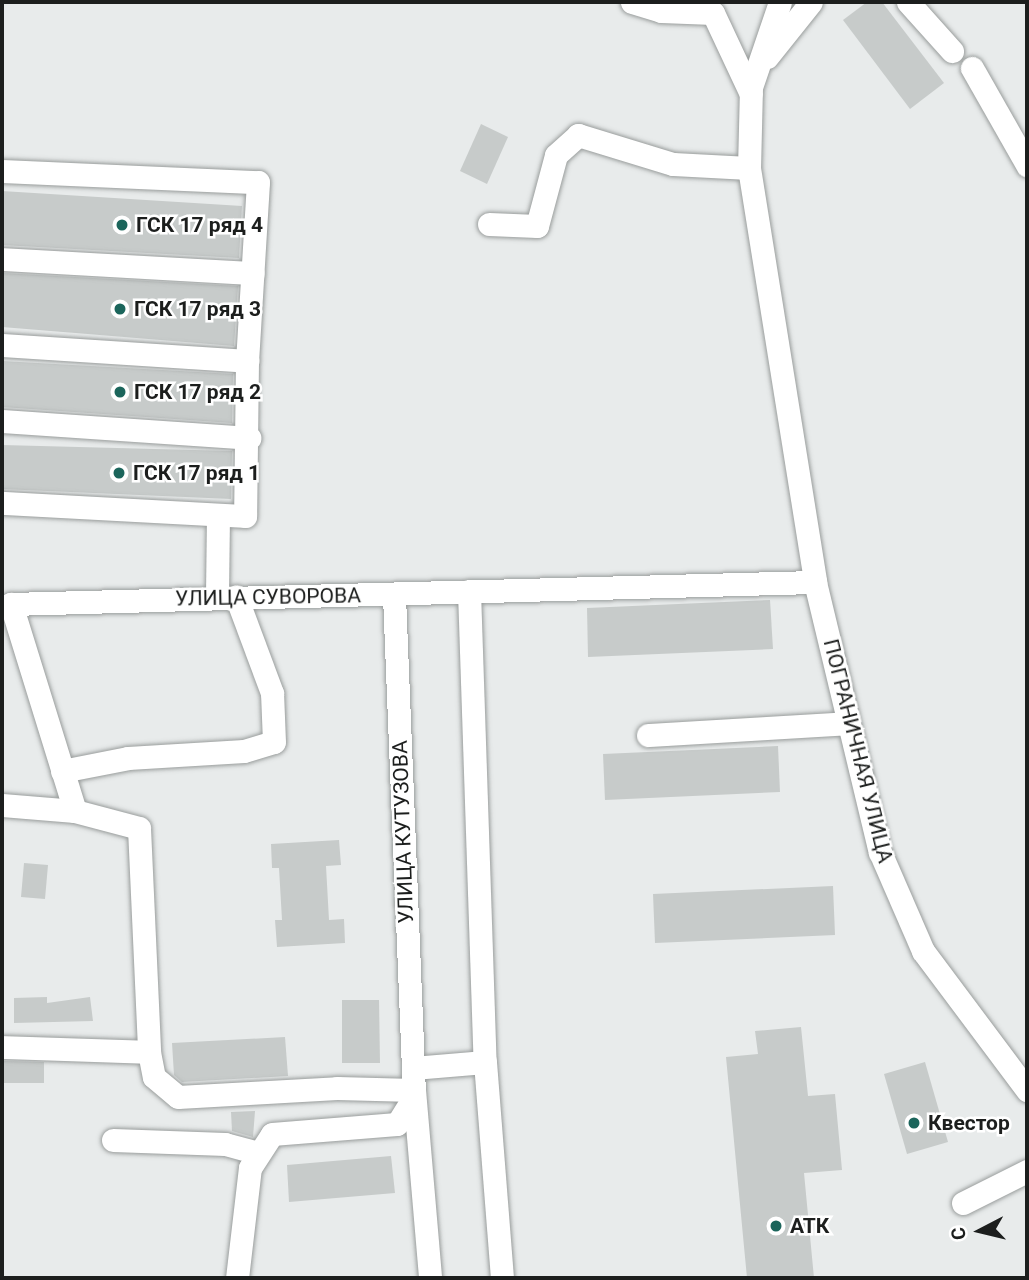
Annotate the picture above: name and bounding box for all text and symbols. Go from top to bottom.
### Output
place label: ГСК 17 ряд 4 [136,212,263,238]
marker: ГСК 17 ряд 4 [114,217,130,233]
place label: ГСК 17 ряд 3 [134,296,261,322]
marker: ГСК 17 ряд 3 [112,301,128,317]
place label: ГСК 17 ряд 2 [134,379,261,405]
marker: ГСК 17 ряд 2 [112,384,128,400]
place label: ГСК 17 ряд 1 [133,460,260,486]
marker: ГСК 17 ряд 1 [111,465,127,481]
street label: УЛИЦА СУВОРОВА [175,583,361,611]
street label: ПОГРАНИЧНАЯ УЛИЦА [818,636,898,866]
street label: УЛИЦА КУТУЗОВА [387,740,419,924]
place label: Квестор [928,1110,1010,1136]
marker: Квестор [906,1115,922,1131]
north arrow [945,1196,1015,1266]
place label: АТК [790,1213,829,1239]
marker: АТК [768,1218,784,1234]
text: С [946,1226,971,1241]

